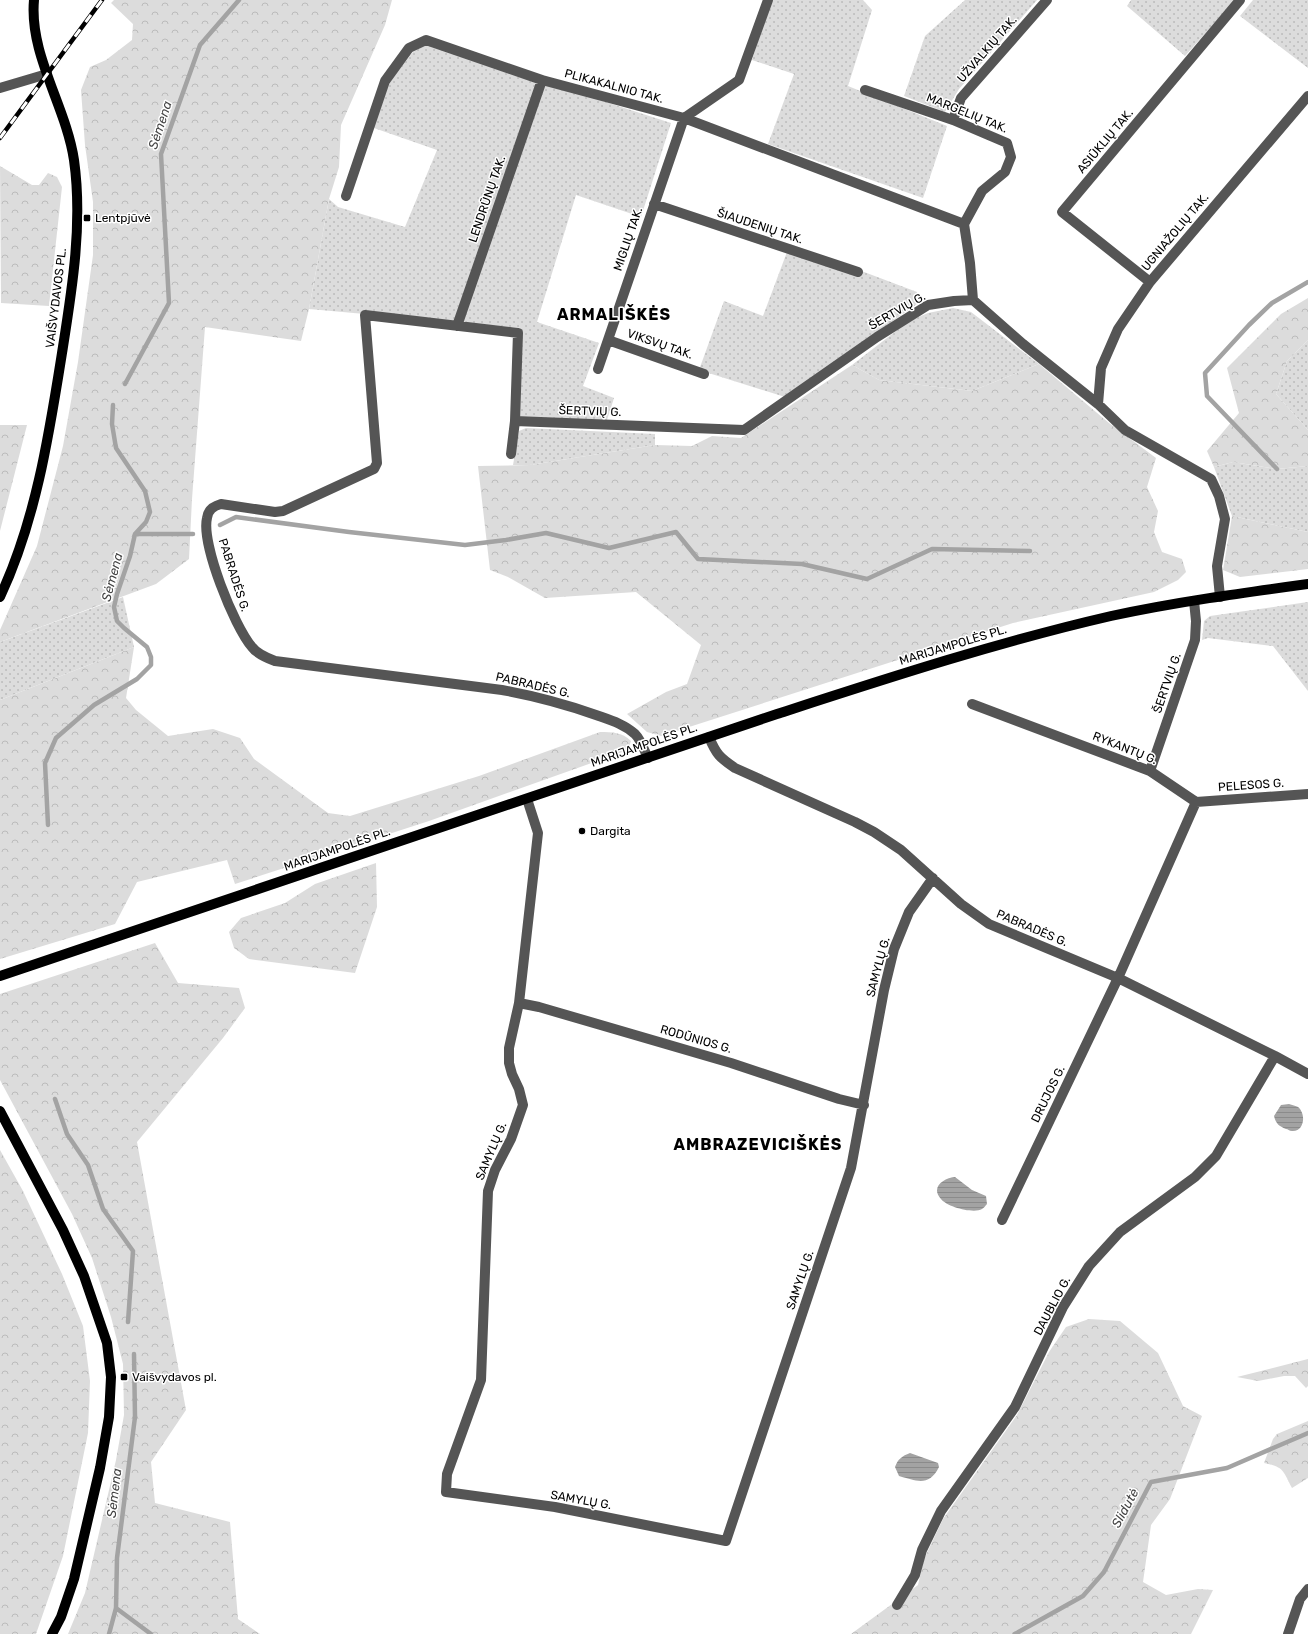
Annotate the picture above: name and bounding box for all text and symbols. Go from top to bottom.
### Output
street label: UŽVALKIŲ TAK. [954,13,1020,85]
street label: PLIKAKALNIO TAK. [563,66,665,106]
street label: MARGELIŲ TAK. [924,90,1010,136]
water label: Sėmena [145,99,175,151]
street label: ASIŪKLIŲ TAK. [1074,106,1136,176]
street label: LENDRŪNŲ TAK. [466,154,508,244]
street label: UGNIAŽOLIŲ TAK. [1138,190,1212,274]
street label: MIGLIŲ TAK. [611,205,645,273]
street label: ŠIAUDENIŲ TAK. [715,206,805,246]
place label: Lentpjūvė [95,211,151,225]
marker: Lentpjūvė [82,213,92,223]
street label: VAIŠVYDAVOS PL. [43,247,69,349]
street label: ŠERTVIŲ G. [866,289,928,333]
district label: ARMALIŠKĖS [557,304,671,324]
street label: VIKSVŲ TAK. [625,326,695,362]
street label: ŠERTVIŲ G. [558,403,622,419]
street label: PABRADĖS G. [216,537,252,613]
water label: Sėmena [98,551,126,603]
street label: MARIJAMPOLĖS PL. [898,622,1008,668]
street label: ŠERTVIŲ G. [1150,651,1184,715]
street label: PABRADĖS G. [494,670,572,700]
street label: MARIJAMPOLĖS PL. [589,720,699,770]
street label: RYKANTŲ G. [1091,729,1159,767]
street label: PELESOS G. [1218,776,1284,794]
street label: MARIJAMPOLĖS PL. [282,824,392,874]
place label: Dargita [590,824,631,838]
marker: Dargita [577,826,587,836]
street label: PABRADĖS G. [994,907,1070,949]
street label: SAMYLŲ G. [863,935,893,999]
street label: RODŪNIOS G. [659,1022,733,1056]
street label: DRUJOS G. [1028,1063,1068,1125]
street label: SAMYLŲ G. [473,1120,509,1182]
district label: AMBRAZEVICIŠKĖS [674,1134,842,1154]
street label: SAMYLŲ G. [783,1249,817,1311]
street label: DAUBLIO G. [1031,1274,1073,1338]
place label: Vaišvydavos pl. [132,1370,217,1384]
marker: Vaišvydavos pl. [119,1372,129,1382]
water label: Sėmena [104,1467,125,1519]
water label: Slidutė [1108,1486,1142,1530]
street label: SAMYLŲ G. [549,1488,613,1512]

